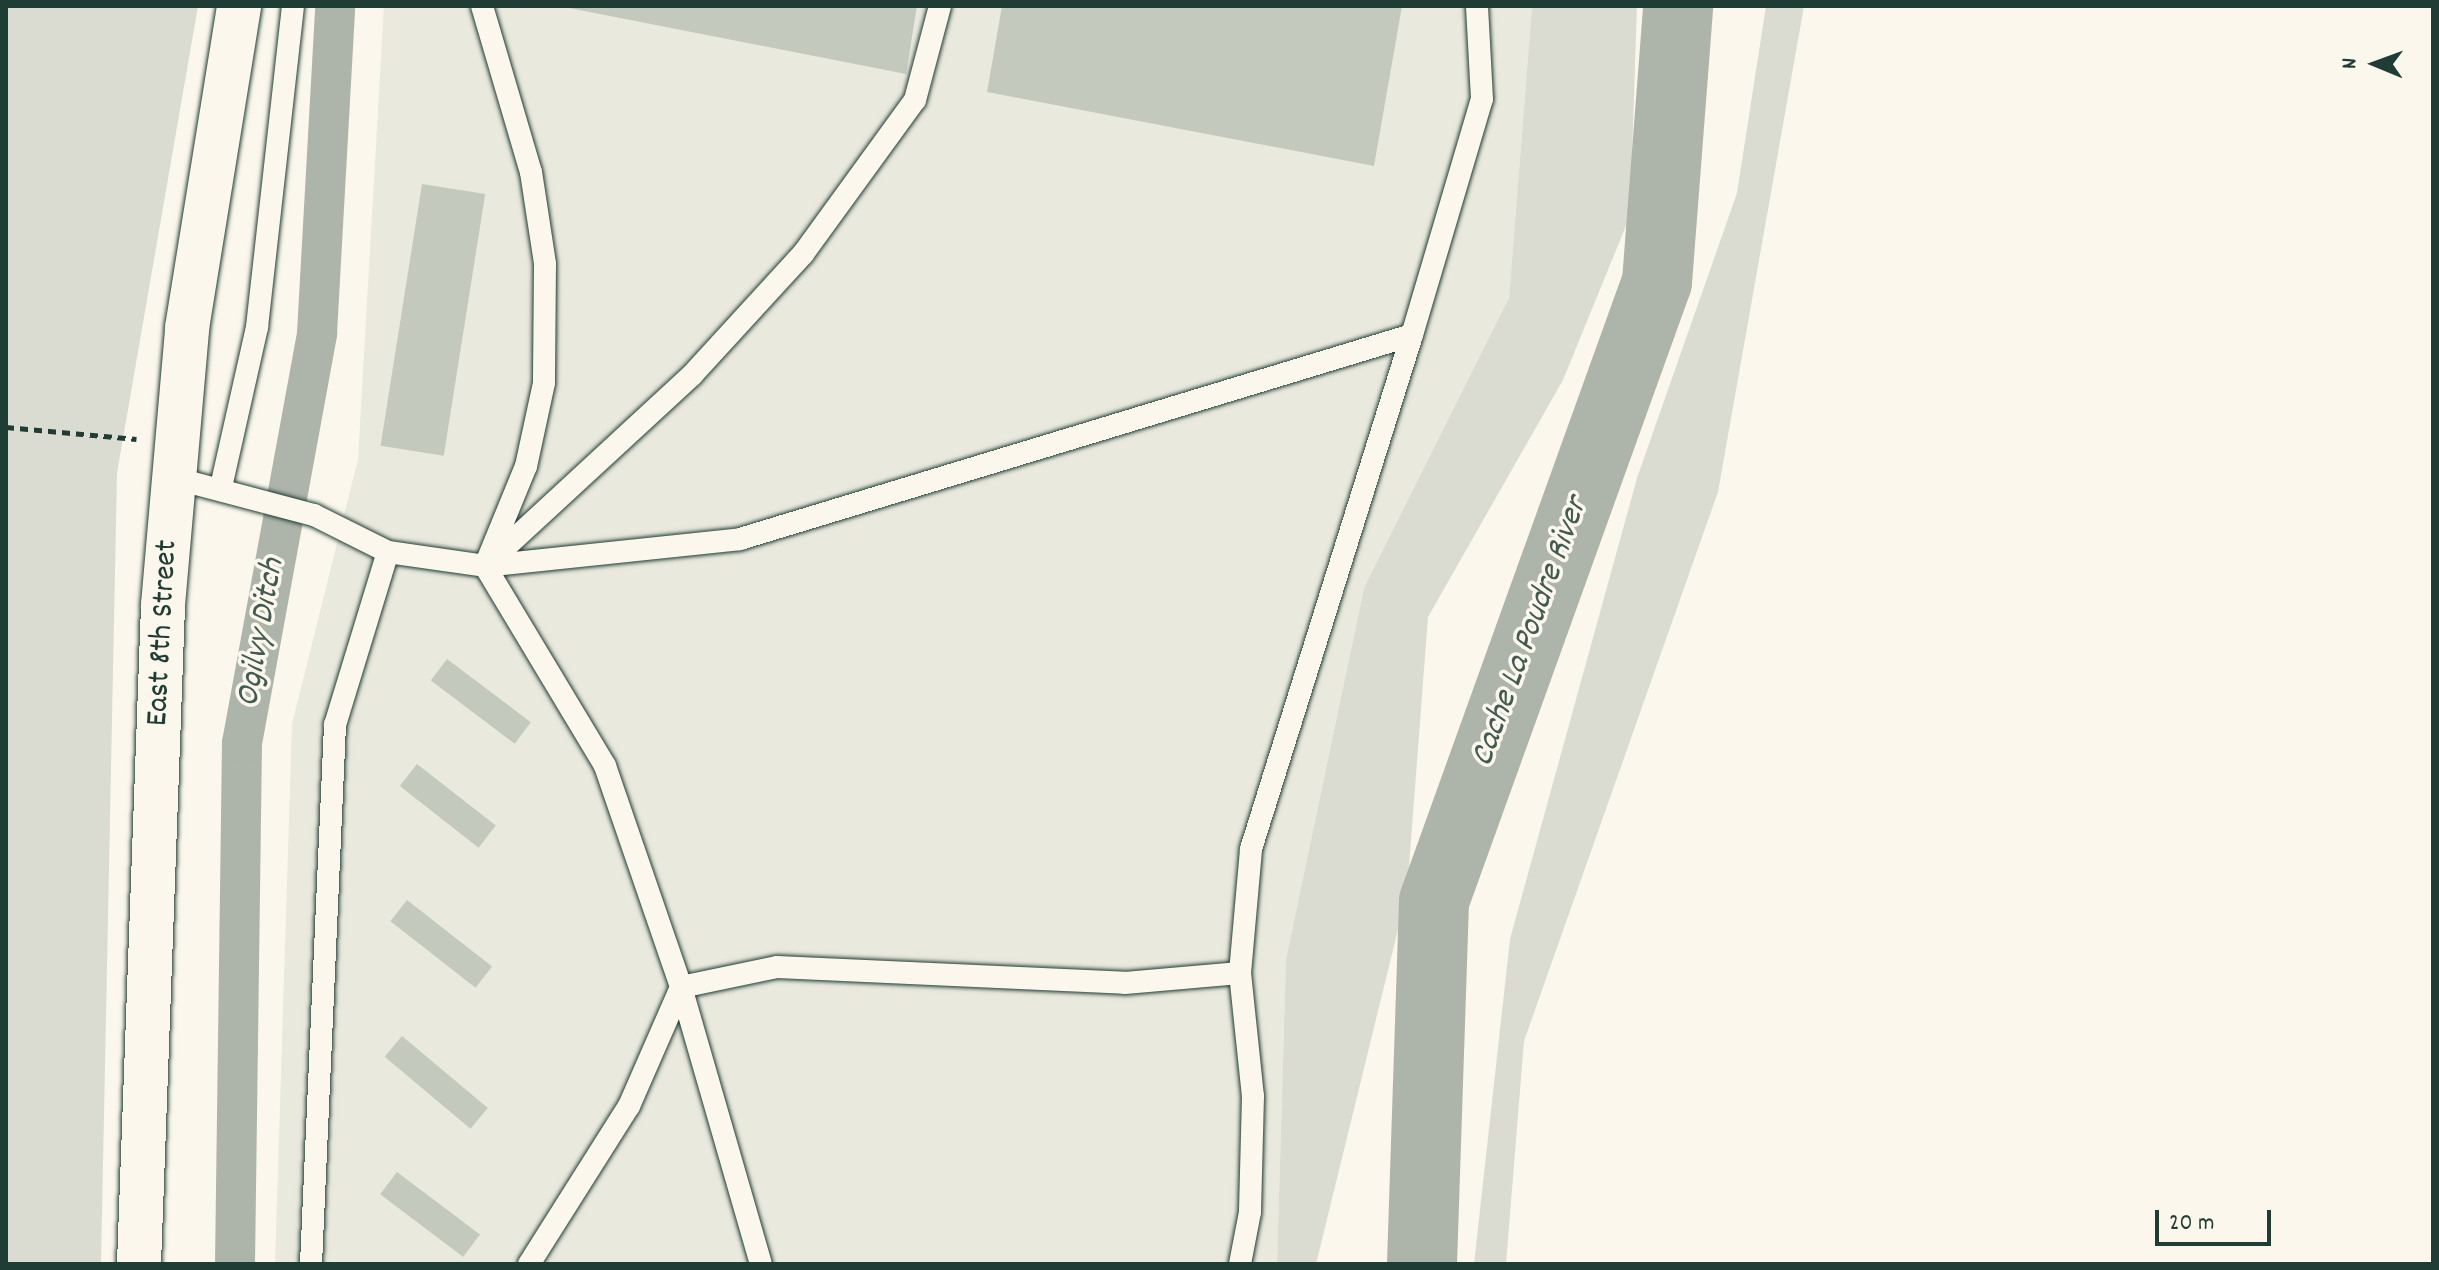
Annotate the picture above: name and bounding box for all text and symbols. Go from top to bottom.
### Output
north arrow [2335,24,2415,104]
text: N [2335,58,2366,69]
water label: Cache La Poudre River [1463,492,1599,772]
street label: East 8th Street [140,539,188,727]
water label: Ogilvy Ditch [229,556,295,710]
scale bar [2159,1194,2275,1244]
text: 20 m [2169,1207,2215,1241]

